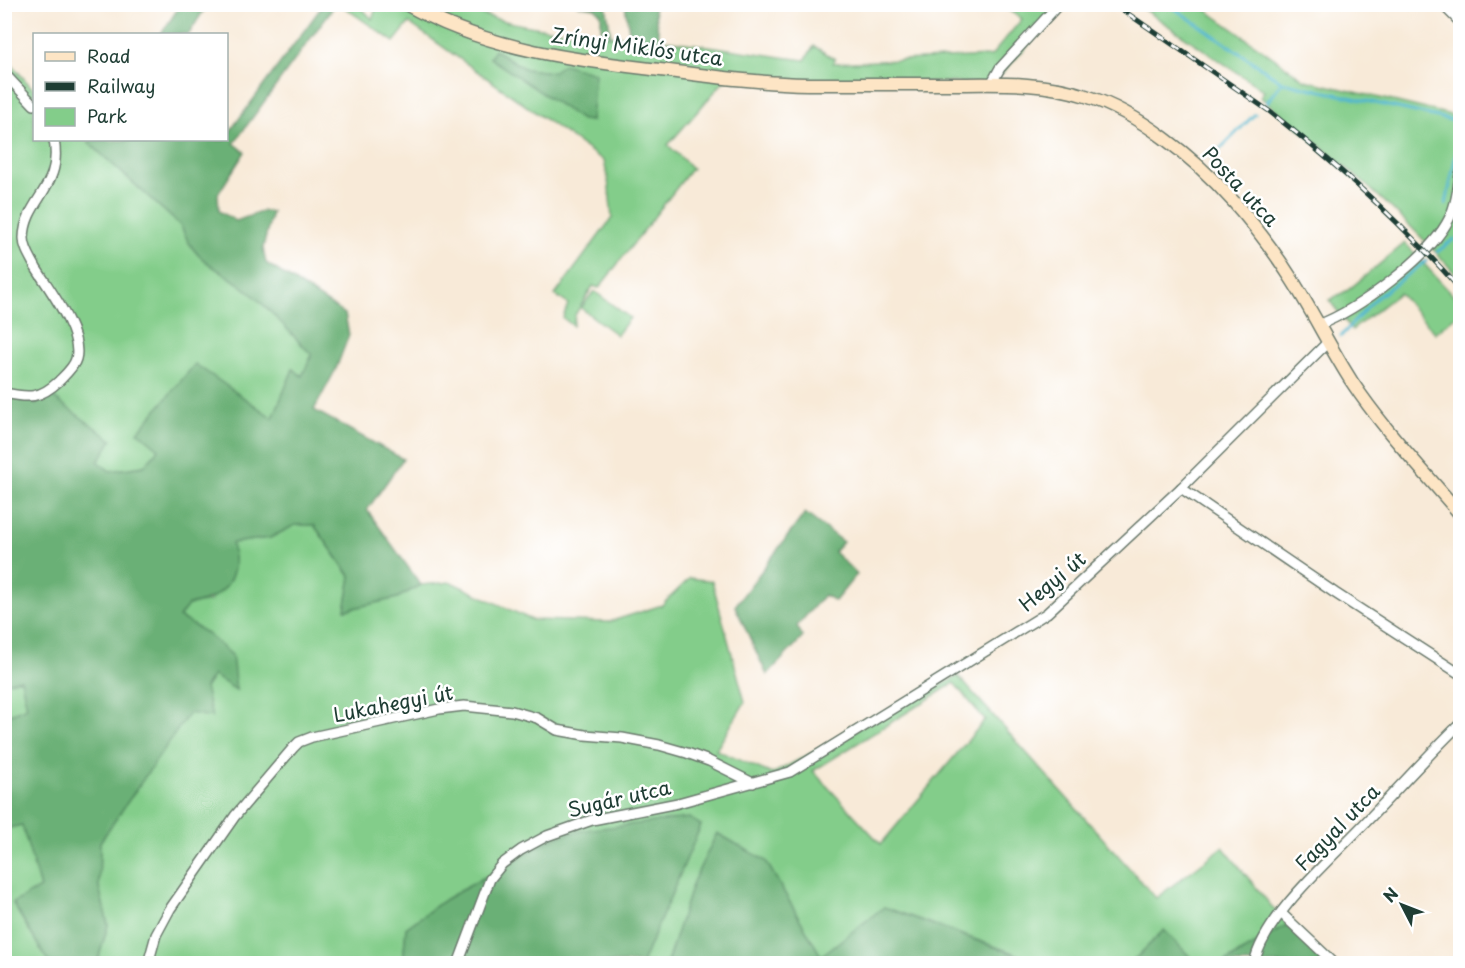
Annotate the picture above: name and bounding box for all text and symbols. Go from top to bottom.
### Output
street label: Zrínyi Miklós utca [549,19,725,73]
legend [33,33,228,141]
text: Road [87,42,131,69]
text: Railway [87,72,155,99]
text: Park [87,102,127,129]
street label: Posta utca [1196,139,1287,233]
street label: Hegyi út [1012,544,1092,618]
street label: Lukahegyi út [331,677,455,729]
street label: Sugár utca [564,771,674,824]
street label: Fagyal utca [1288,776,1387,877]
north arrow [1372,875,1432,935]
text: N [1377,882,1403,907]

